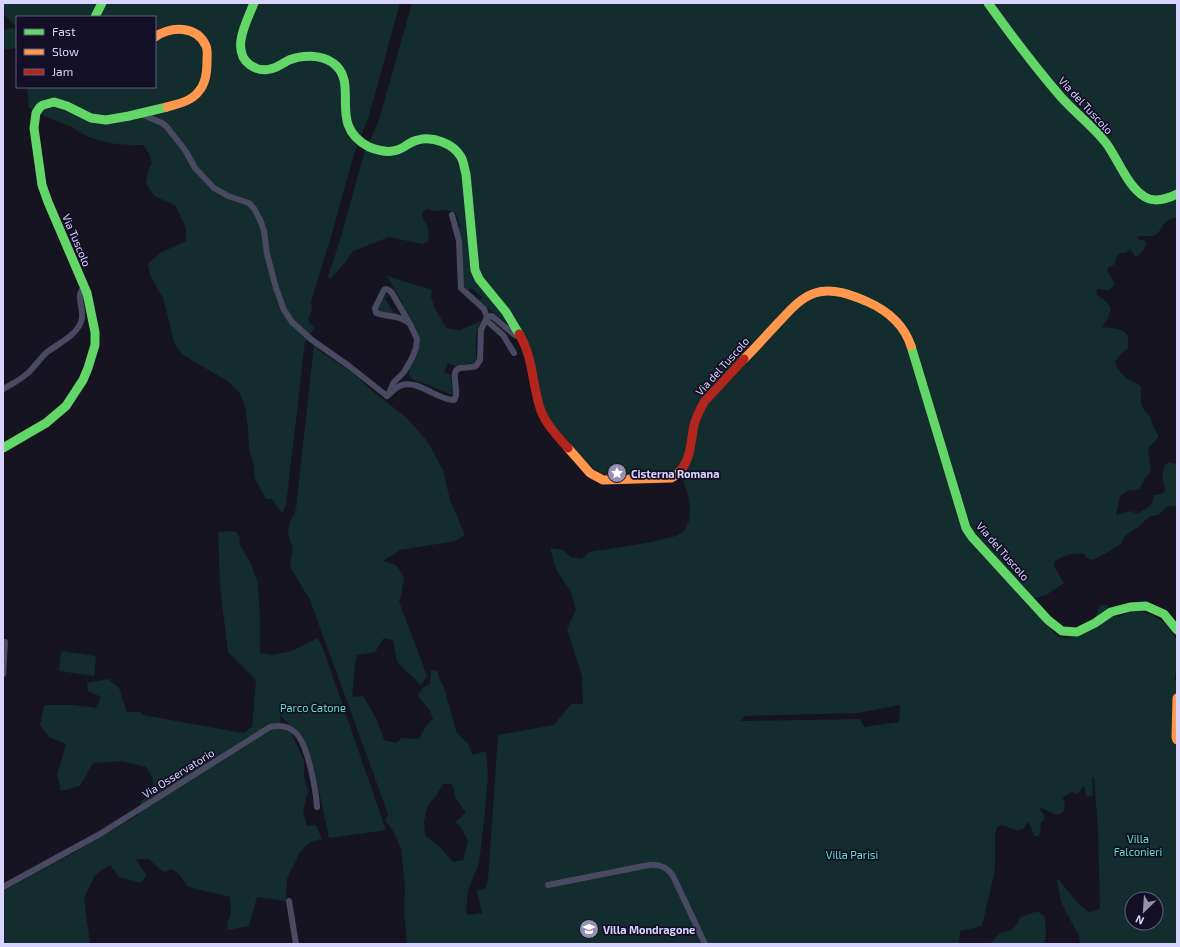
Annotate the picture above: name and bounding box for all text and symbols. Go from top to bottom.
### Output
legend [16,16,156,88]
text: Fast [52,24,76,38]
text: Slow [52,44,79,58]
text: Jam [52,64,73,78]
street label: Via del Tuscolo [1056,74,1116,136]
street label: Via Tuscolo [60,212,94,268]
street label: Via del Tuscolo [693,334,751,398]
place icon: Cisterna Romana [606,462,628,484]
place label: Cisterna Romana [631,467,719,480]
street label: Via del Tuscolo [974,519,1032,583]
park label: Parco Catone [280,701,346,714]
street label: Via Osservatorio [140,746,216,800]
park label: Villa Falconieri [1114,832,1162,858]
park label: Villa Parisi [826,848,878,861]
north arrow [1124,891,1164,931]
text: N [1133,913,1146,928]
school or university icon: Villa Mondragone [578,918,600,940]
place label: Villa Mondragone [603,923,695,936]

